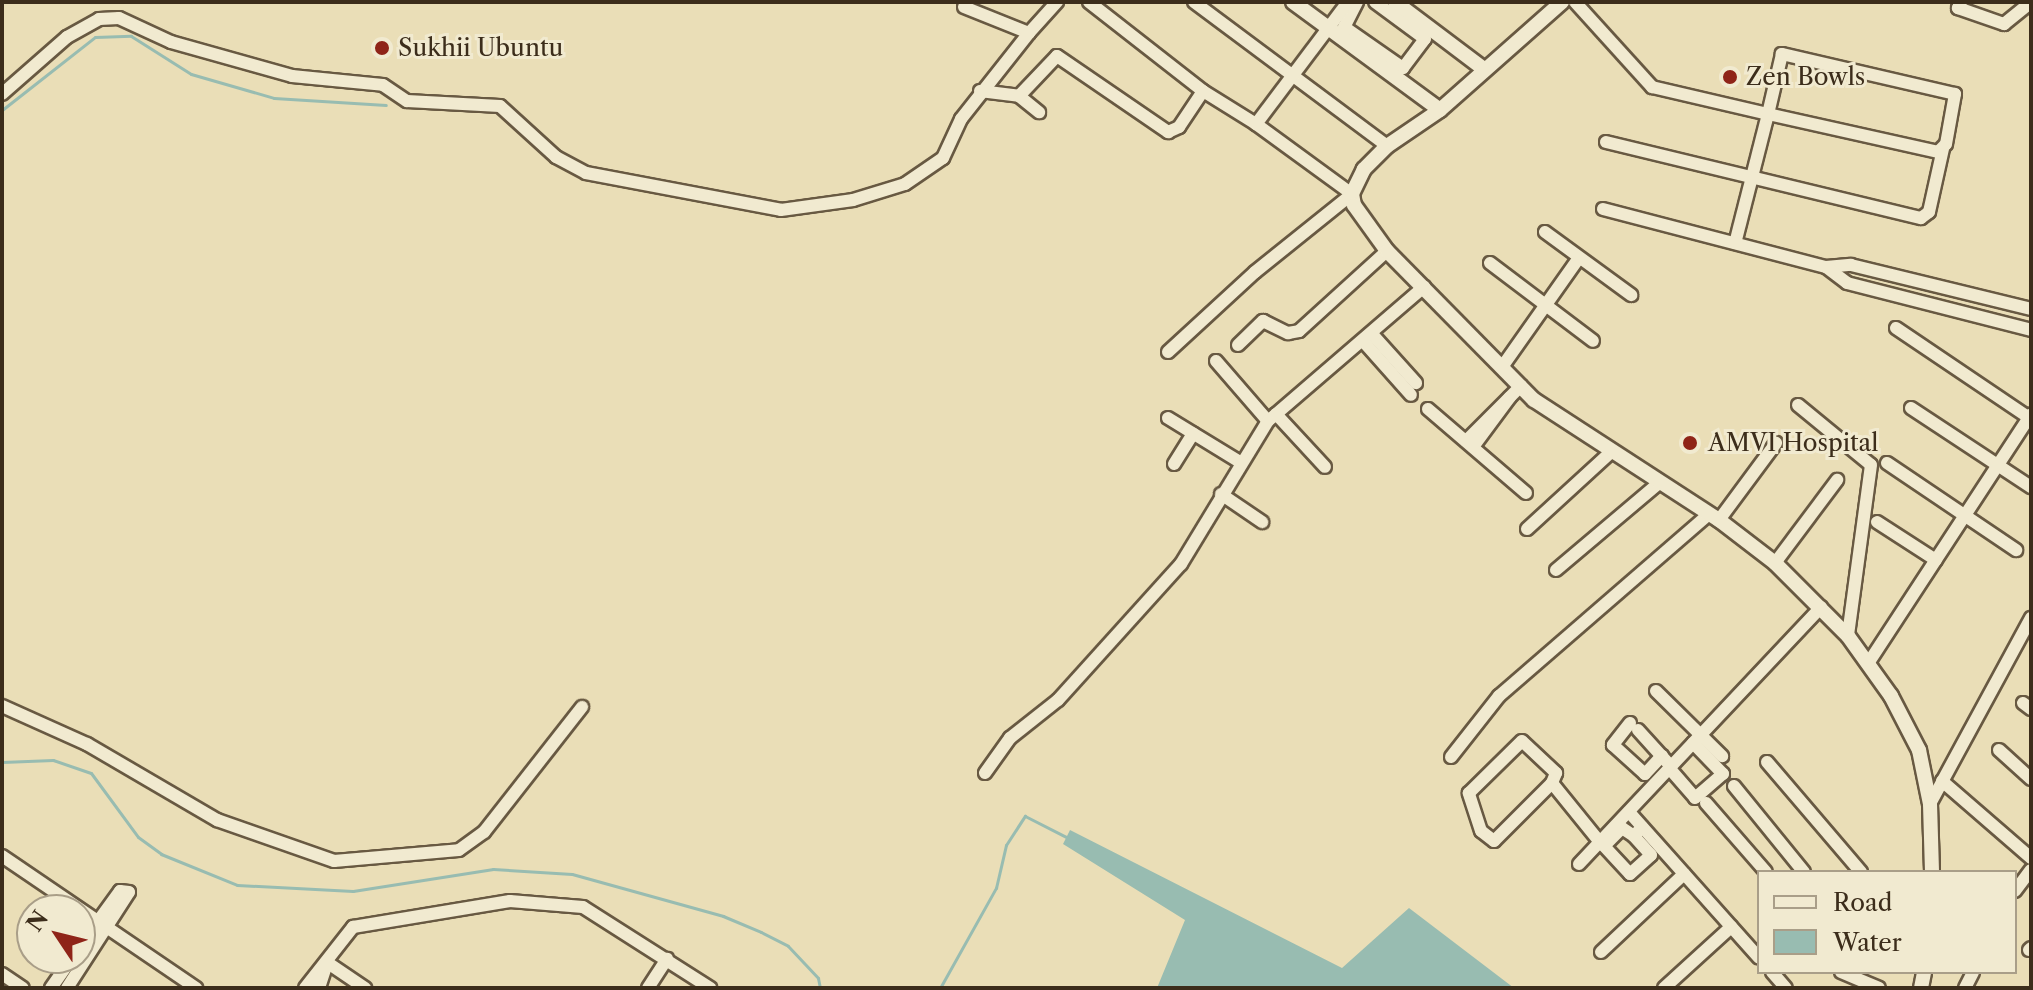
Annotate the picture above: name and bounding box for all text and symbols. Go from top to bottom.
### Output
place label: Sukhii Ubuntu [398,34,563,62]
marker: Sukhii Ubuntu [373,39,391,57]
place label: Zen Bowls [1746,63,1865,91]
marker: Zen Bowls [1721,68,1739,86]
place label: AMVI Hospital [1708,429,1878,457]
marker: AMVI Hospital [1679,432,1701,454]
legend [1757,870,2017,974]
text: Road [1833,888,1892,917]
north arrow [16,894,96,974]
text: N [21,906,54,937]
text: Water [1833,928,1902,957]

